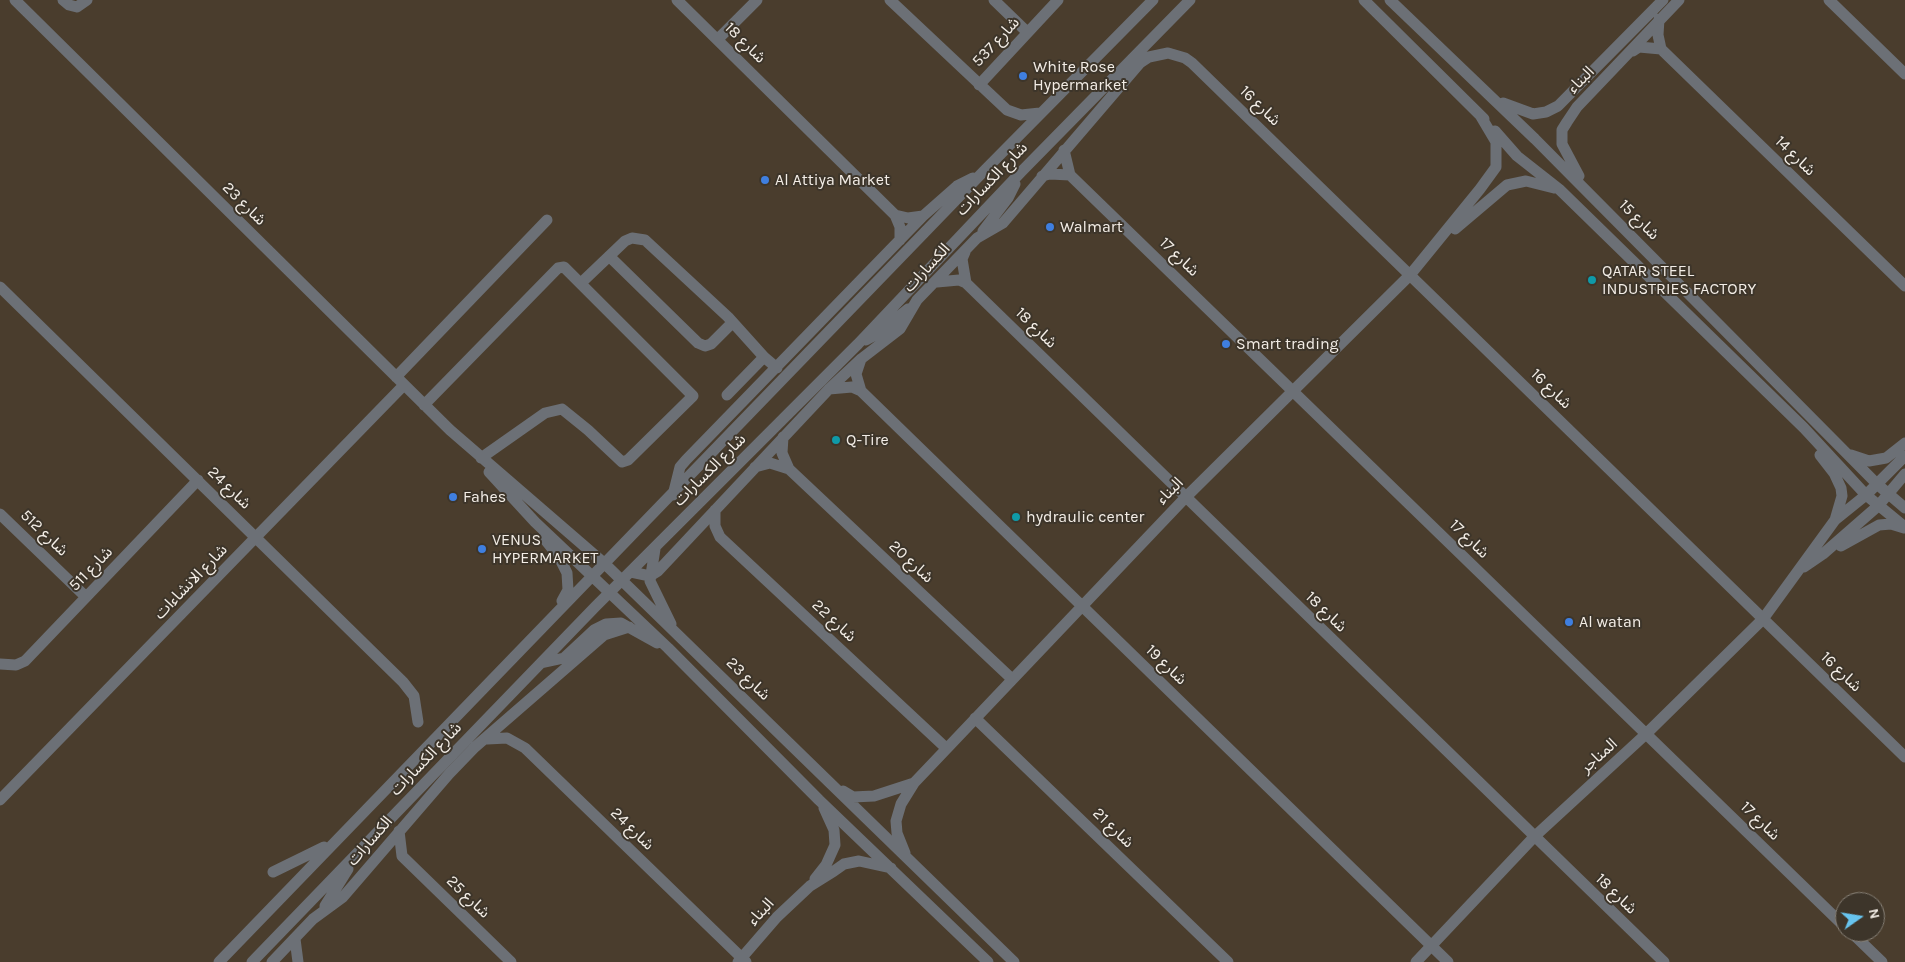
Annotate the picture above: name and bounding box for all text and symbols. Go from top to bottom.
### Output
street label: شارع 537 [968,13,1024,71]
street label: شارع 18 [720,18,770,68]
place label: White Rose Hypermarket [1033,57,1127,95]
street label: البناء [1564,63,1598,97]
marker: White Rose Hypermarket [1017,70,1029,82]
street label: شارع 16 [1236,82,1284,130]
street label: شارع 14 [1771,132,1819,180]
street label: شارع الكسارات [952,138,1032,220]
place label: Al Attiya Market [775,170,890,190]
marker: Al Attiya Market [759,174,771,186]
street label: شارع 23 [218,178,270,230]
street label: شارع 15 [1615,196,1663,244]
place label: Walmart [1060,217,1123,237]
marker: Walmart [1044,221,1056,233]
street label: شارع 17 [1155,233,1203,281]
street label: الكسارات [900,240,954,296]
place label: QATAR STEEL INDUSTRIES FACTORY [1602,261,1756,299]
marker: QATAR STEEL INDUSTRIES FACTORY [1586,274,1598,286]
street label: شارع 18 [1011,304,1061,352]
place label: Smart trading [1236,334,1339,354]
marker: Smart trading [1220,338,1232,350]
street label: شارع 16 [1527,365,1575,413]
street label: شارع الكسارات [670,430,750,510]
place label: Q-Tire [846,430,889,450]
marker: Q-Tire [830,434,842,446]
street label: شارع 24 [203,463,255,513]
street label: البناء [1153,474,1187,508]
place label: Fahes [463,487,506,507]
marker: Fahes [447,491,459,503]
street label: شارع 512 [16,506,72,560]
place label: hydraulic center [1026,507,1144,527]
marker: hydraulic center [1010,511,1022,523]
street label: شارع 17 [1445,515,1493,563]
place label: VENUS HYPERMARKET [492,530,598,568]
street label: شارع 20 [885,537,937,587]
street label: شارع الانشاءات [150,540,232,624]
street label: شارع 511 [65,543,117,595]
marker: VENUS HYPERMARKET [476,543,488,555]
street label: شارع 18 [1301,588,1351,636]
street label: شارع 22 [808,596,860,646]
place label: Al watan [1579,612,1641,632]
marker: Al watan [1563,616,1575,628]
street label: شارع 19 [1142,641,1190,689]
street label: شارع 16 [1817,648,1865,696]
street label: شارع 23 [722,653,774,705]
street label: شارع الكسارات [386,718,466,800]
street label: المناجر [1577,734,1621,778]
street label: شارع 17 [1736,797,1784,845]
street label: شارع 24 [606,804,658,854]
street label: شارع 21 [1089,804,1137,852]
street label: الكسارات [343,812,397,870]
street label: شارع 18 [1591,870,1641,918]
street label: شارع 25 [442,872,494,922]
north arrow [1835,892,1885,942]
street label: البناء [744,894,778,930]
text: N [1865,907,1884,921]

